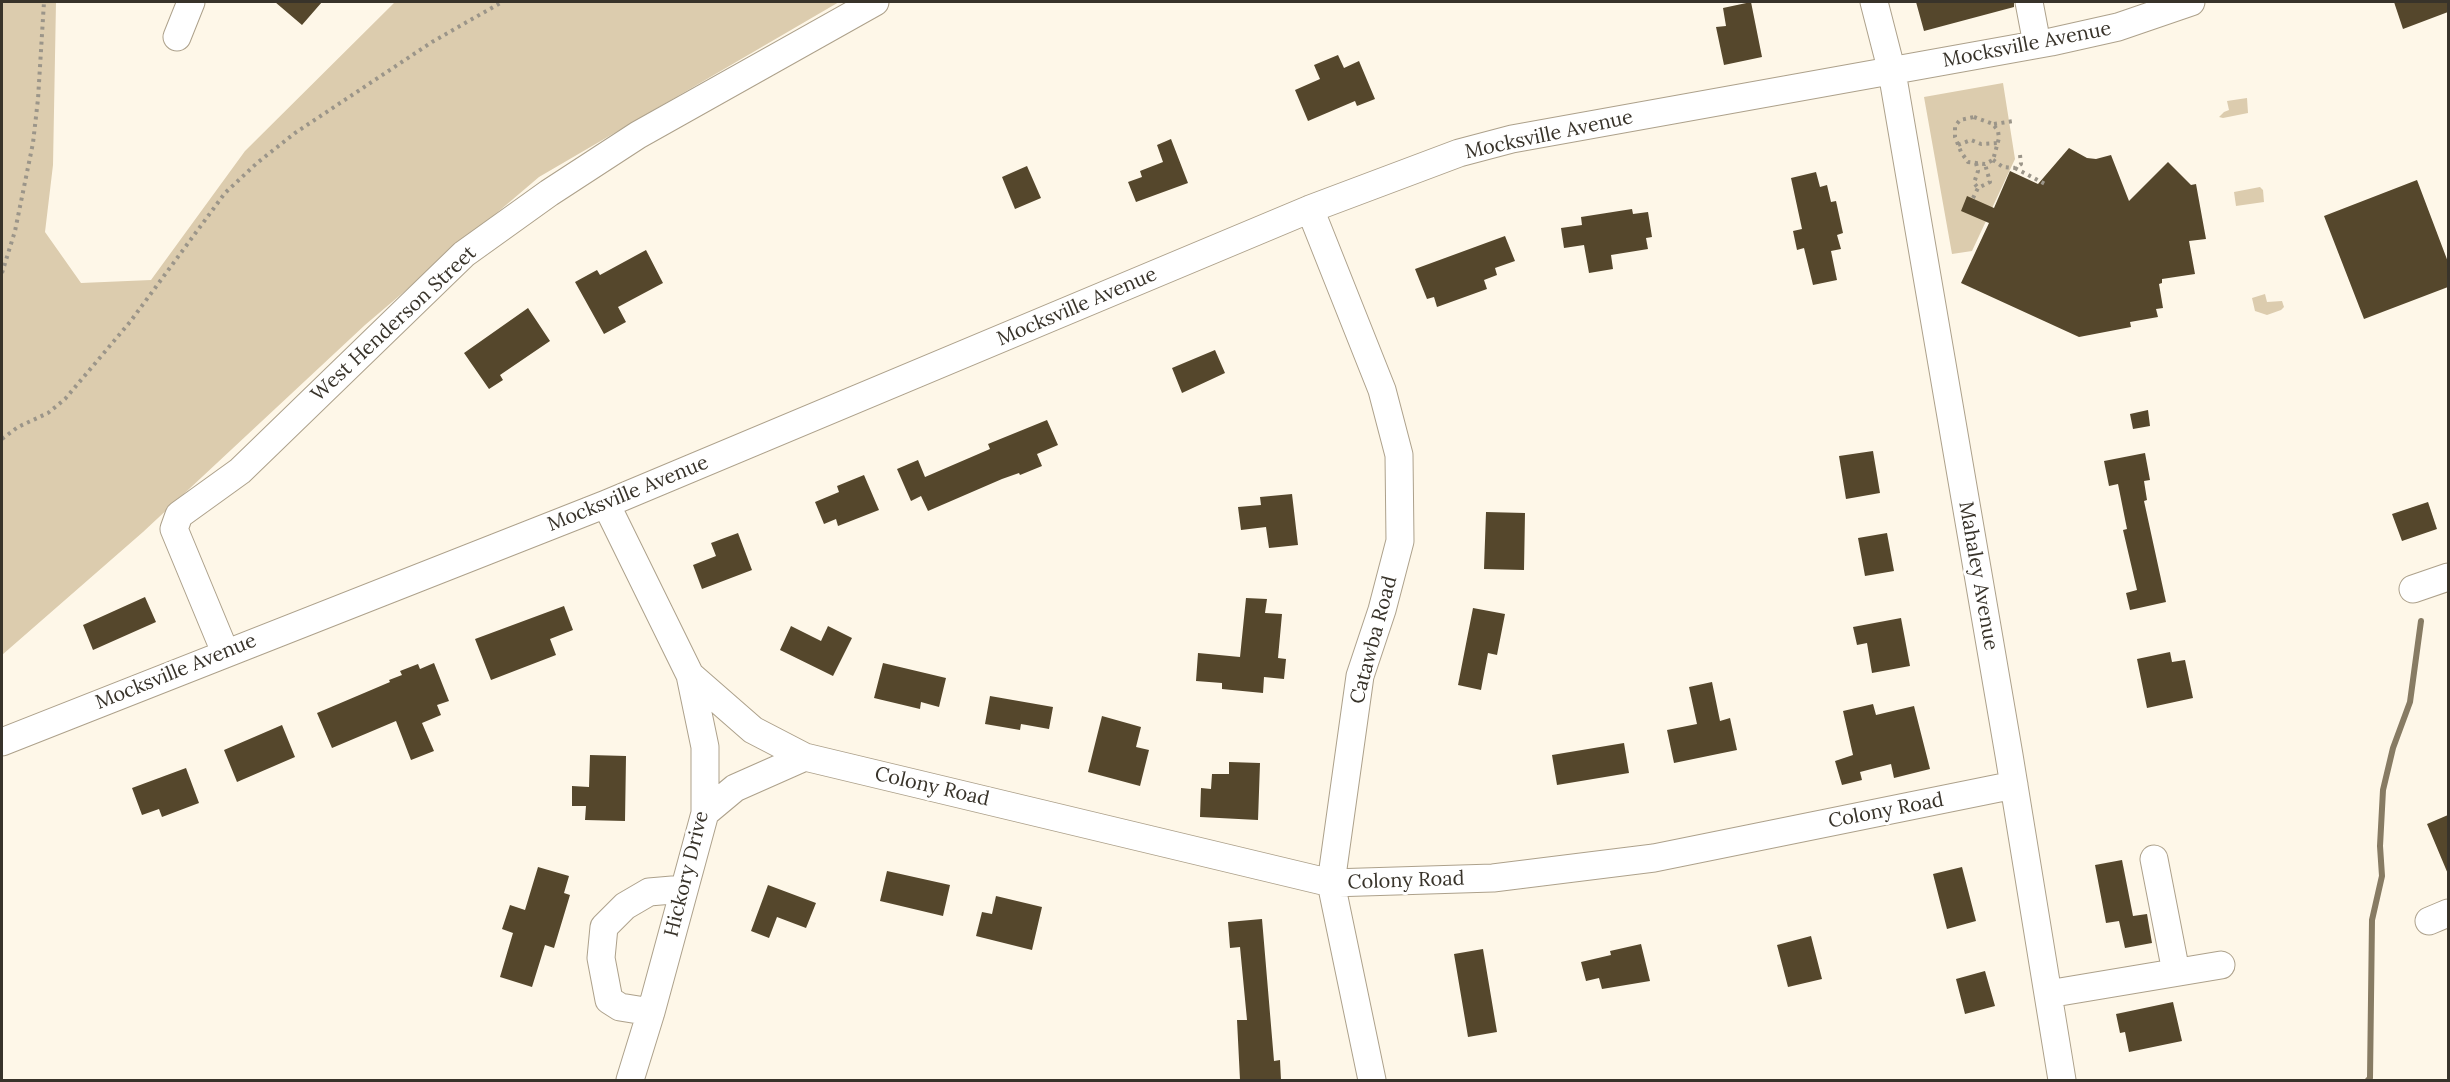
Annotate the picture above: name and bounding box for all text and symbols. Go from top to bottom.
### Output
street label: Mocksville Avenue [1941,17,2113,73]
street label: Mocksville Avenue [1463,105,1635,165]
street label: West Henderson Street [307,241,481,407]
street label: Mocksville Avenue [994,263,1160,351]
street label: Mocksville Avenue [544,451,712,537]
street label: Mahaley Avenue [1953,500,2003,652]
street label: Catawba Road [1345,573,1403,707]
street label: Mocksville Avenue [92,629,260,715]
street label: Colony Road [872,762,992,812]
street label: Colony Road [1826,788,1946,834]
street label: Hickory Drive [660,809,714,939]
street label: Colony Road [1347,867,1465,895]

